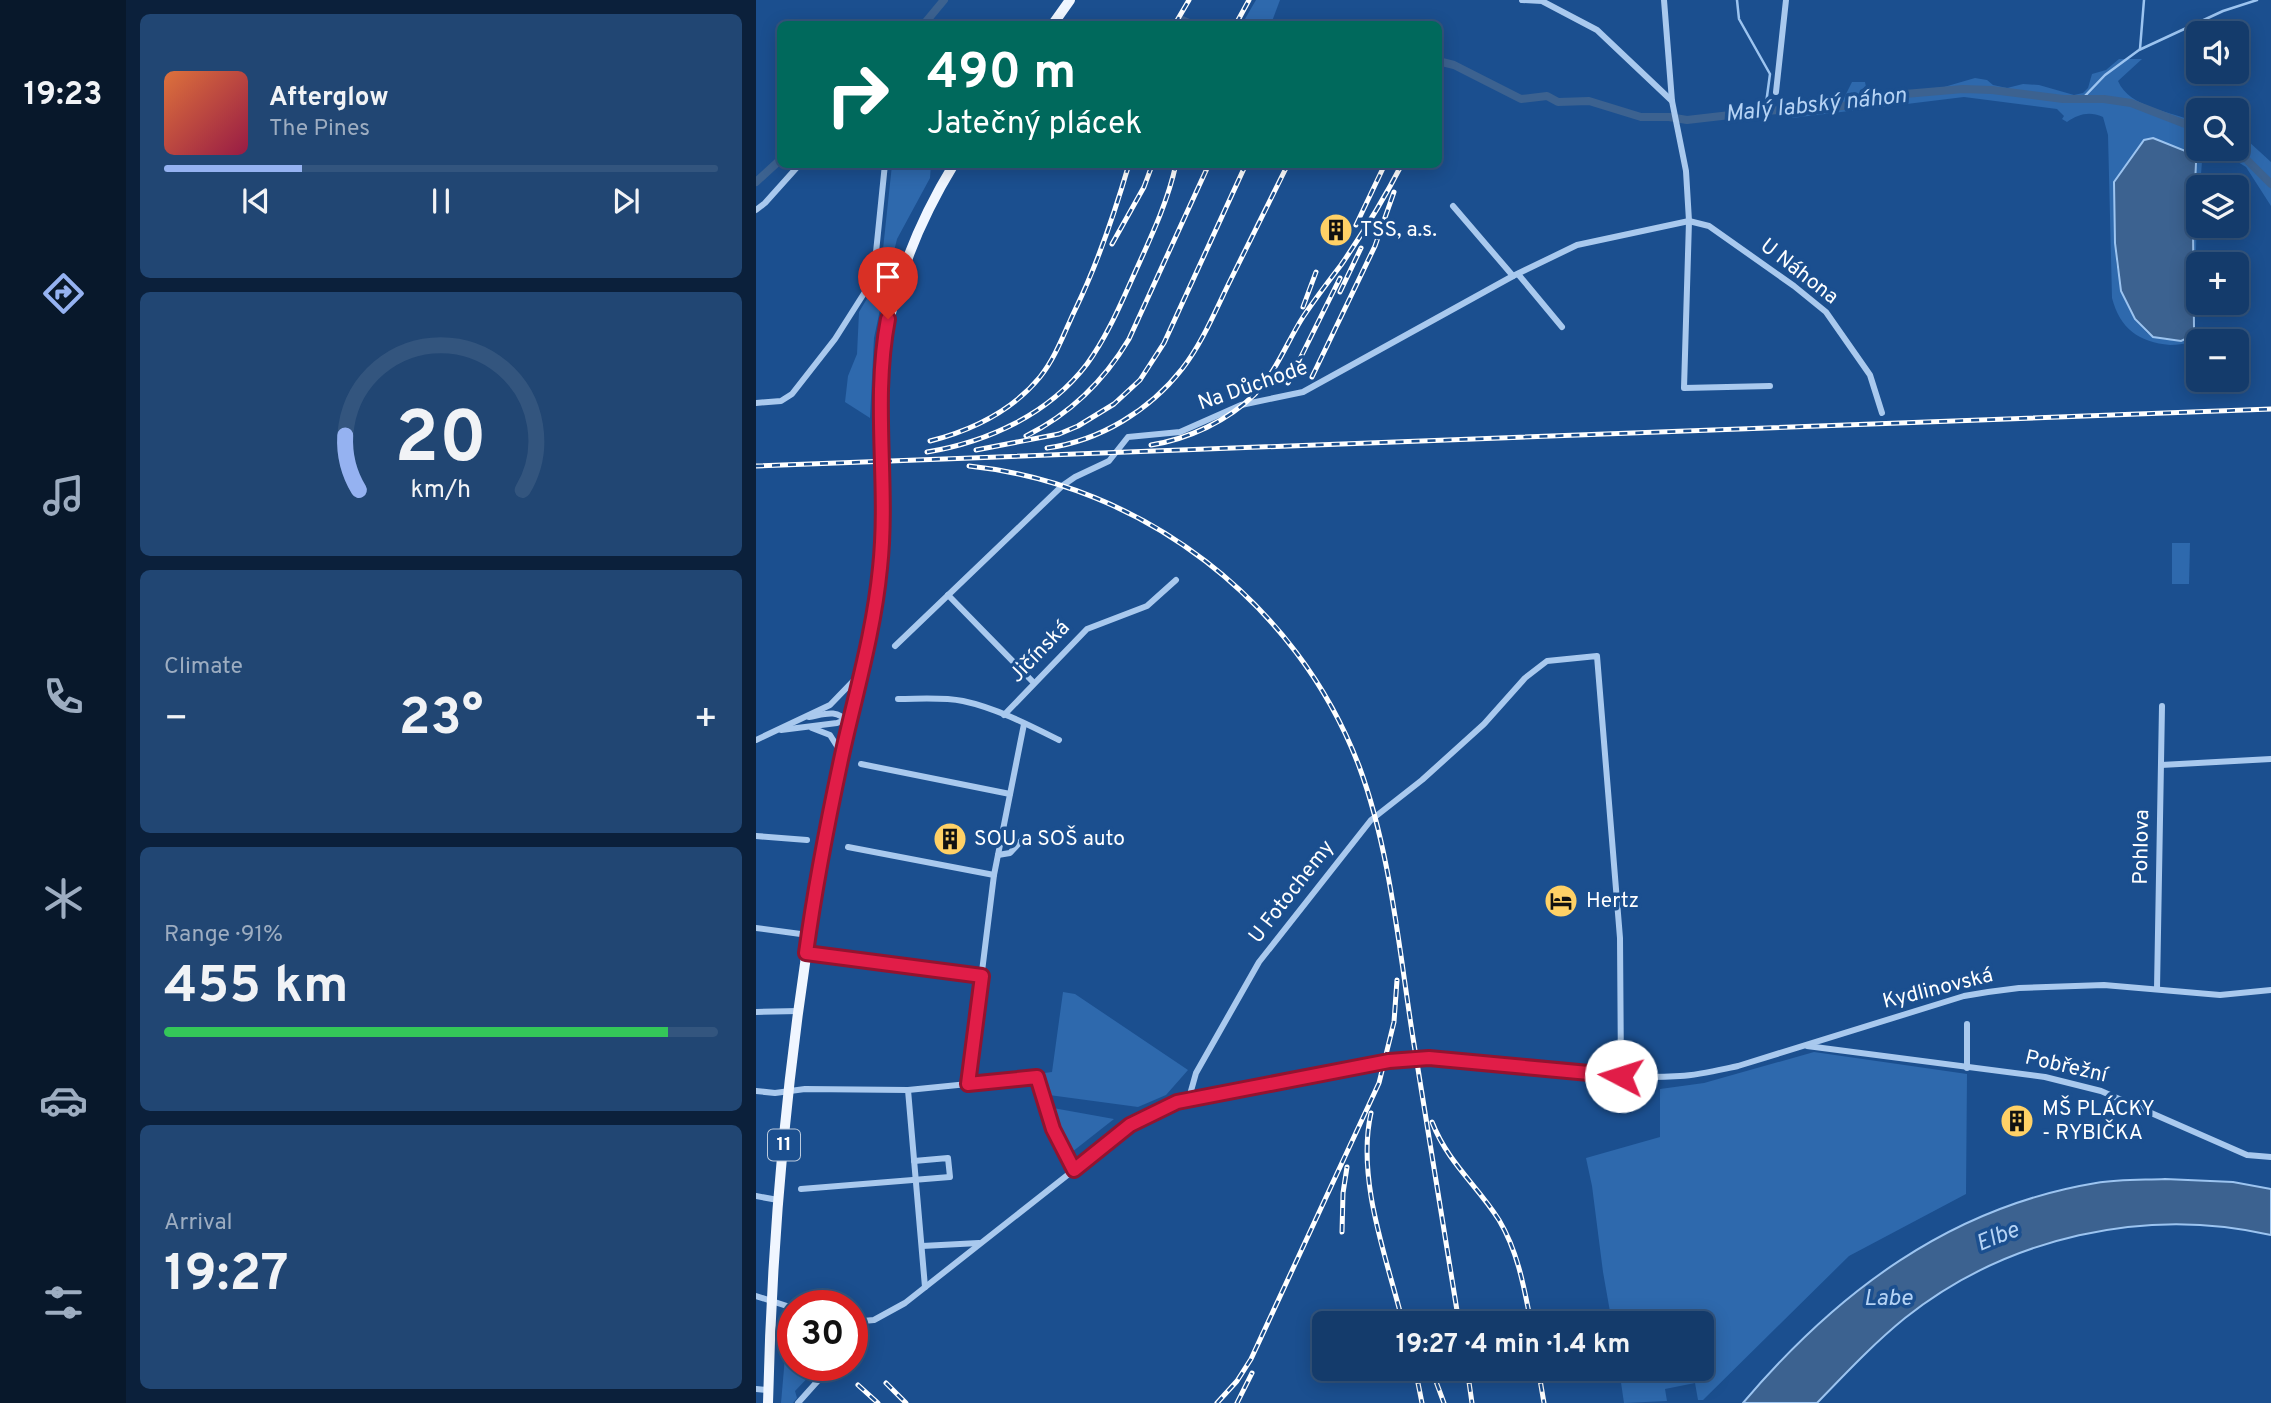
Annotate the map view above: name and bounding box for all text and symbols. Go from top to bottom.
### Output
map controls [2186,21,2249,392]
button: sound [2186,21,2249,84]
text: 490 m [927,44,1076,106]
icon: right [812,49,903,140]
text: 19:23 [24,76,103,116]
text: Afterglow [269,82,389,115]
water label: Malý labský náhon [1724,82,1908,130]
button: search [2186,98,2249,161]
text: Jatečný plácek [927,105,1142,145]
text: The Pines [269,115,370,144]
button: layers [2186,175,2249,238]
icon: previous [237,182,275,220]
icon: pause [422,182,460,220]
icon: next [607,182,645,220]
building icon: TSS, a.s. [1317,211,1355,249]
place label: TSS, a.s. [1360,217,1437,244]
street label: U Náhona [1754,233,1844,311]
pin [858,247,918,319]
button: + [2186,252,2249,315]
icon: arrive [869,258,907,296]
icon: directions [39,269,88,318]
button: − [2186,329,2249,392]
street label: Na Důchodě [1195,355,1311,417]
text: 20 [395,396,487,488]
icon: music [39,471,88,520]
text: km/h [411,474,471,506]
street label: Jičínská [1004,615,1076,689]
text: Climate [164,653,243,682]
icon: phone [39,672,88,721]
text: 23° [399,687,483,753]
text: − [164,696,189,745]
text: + [693,696,718,745]
street label: Pohlova [2128,809,2156,885]
building icon: SOU a SOŠ auto [931,820,969,858]
place label: SOU a SOŠ auto [974,825,1125,853]
street label: U Fotochemy [1243,835,1341,949]
icon: climate [39,874,88,923]
hotel icon: Hertz [1542,882,1580,920]
place label: Hertz [1586,888,1639,915]
text: Range · 91% [164,921,283,950]
text: 455 km [164,955,349,1021]
street label: Kydlinovská [1880,962,1996,1016]
position arrow [1584,1039,1658,1113]
street label: Pobřežní [2022,1044,2111,1090]
icon: car [39,1076,88,1125]
place label: MŠ PLÁCKY - RYBIČKA [2042,1095,2155,1147]
building icon: MŠ PLÁCKY - RYBIČKA [1998,1102,2036,1140]
road number: 11 [768,1130,800,1161]
text: Arrival [164,1209,233,1238]
water label: Elbe [1972,1216,2025,1260]
text: 19:27 [164,1243,289,1309]
icon: filters [39,1278,88,1327]
water label: Labe [1864,1285,1913,1314]
speed limit sign: 30 [777,1290,868,1381]
text: 19:27 · 4 min · 1.4 km [1396,1329,1630,1362]

